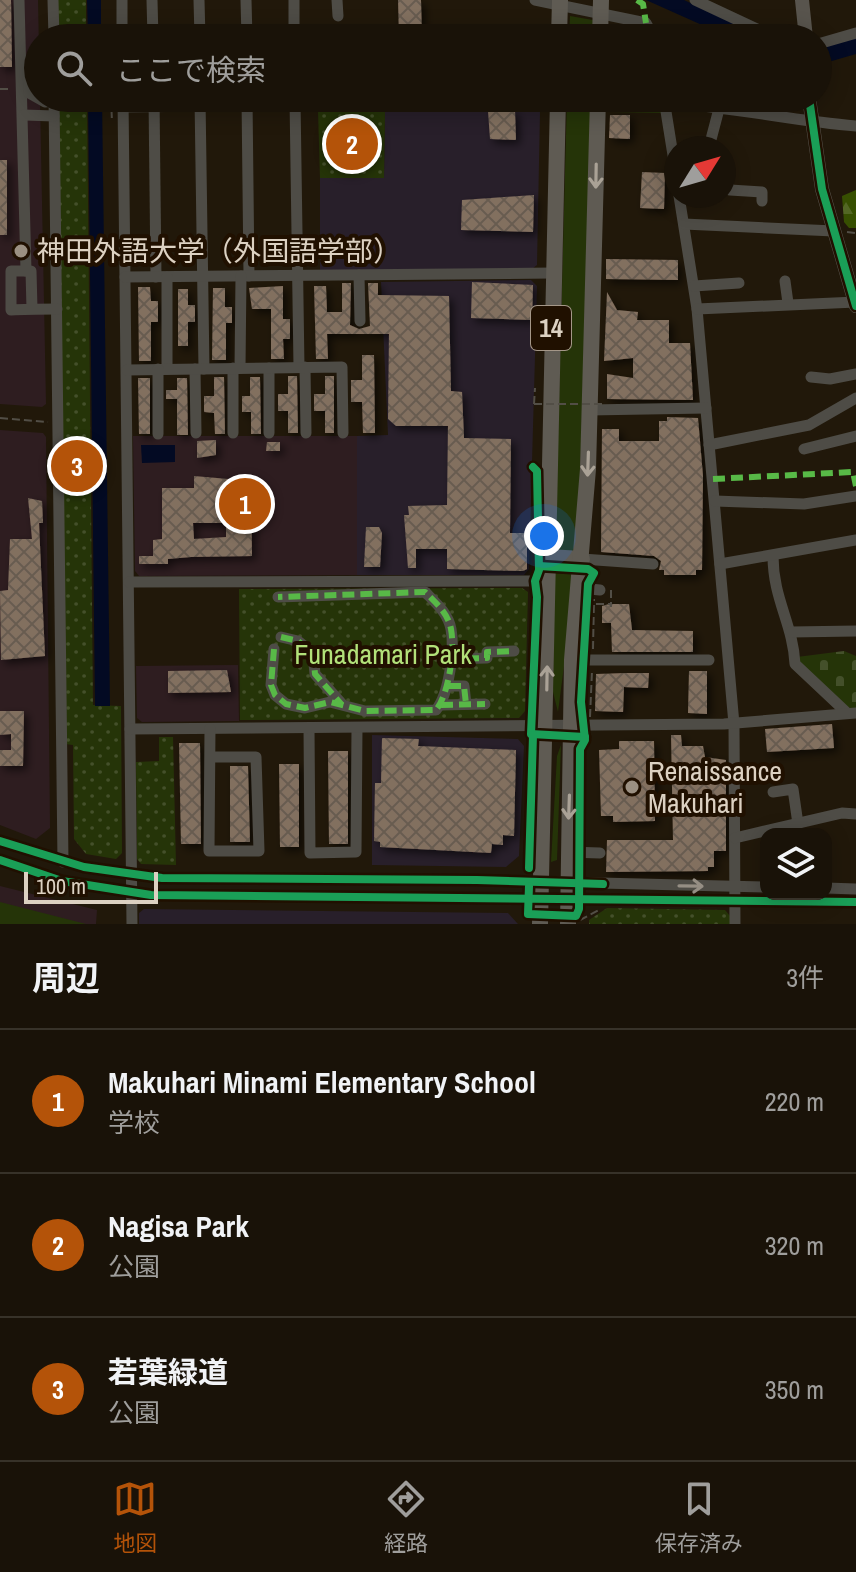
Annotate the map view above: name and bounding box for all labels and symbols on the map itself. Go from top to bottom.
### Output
pin: 2 [326,114,378,174]
north arrow [664,136,736,208]
one-way arrow [588,162,603,189]
place label: 神田外語大学（外国語学部） [37,232,401,270]
marker: 神田外語大学（外国語学部） [12,242,30,260]
road number: 14 [531,306,571,350]
pin: 3 [51,436,103,496]
one-way arrow [580,450,595,477]
pin: 1 [219,474,271,534]
your location [524,516,564,556]
park label: Funadamari Park [294,635,472,673]
one-way arrow [539,665,555,692]
place label: Renaissance Makuhari [648,752,782,822]
marker: Renaissance Makuhari [623,778,641,796]
one-way arrow [562,793,577,820]
scale bar [24,868,158,904]
one-way arrow [677,878,704,894]

